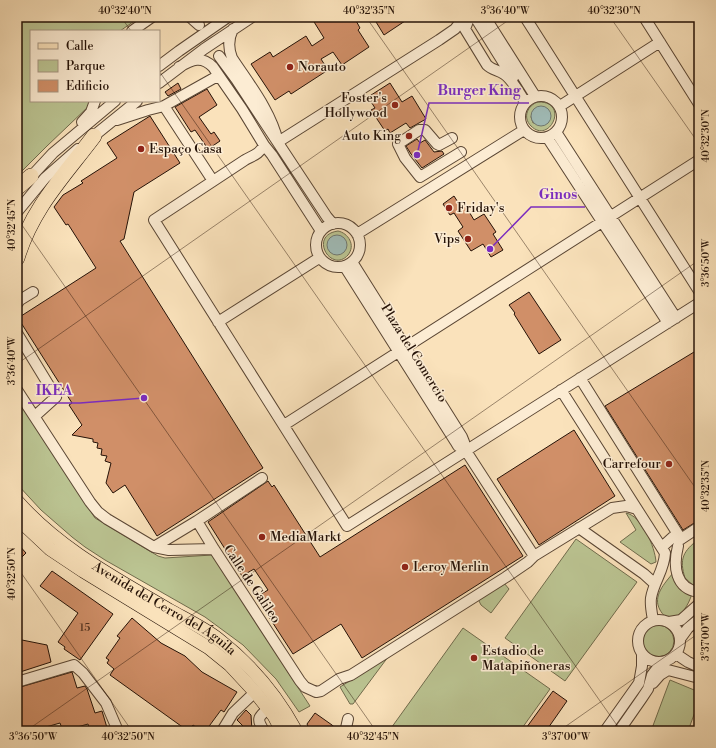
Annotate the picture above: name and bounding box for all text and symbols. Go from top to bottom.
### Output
text: 40°32'40"N [98,5,152,17]
text: 40°32'35"N [343,5,396,17]
text: 3°36'40"W [481,5,530,17]
text: 40°32'30"N [587,5,641,17]
legend [30,30,160,102]
text: Calle [66,39,93,54]
text: Parque [66,59,105,74]
place label: Norauto [298,59,346,75]
marker: Norauto [285,62,295,72]
callout: Burger King [429,77,529,103]
text: Edificio [66,79,109,94]
text: Burger King [437,82,522,100]
place label: Foster's Hollywood [324,90,388,121]
marker: Foster's Hollywood [390,100,400,110]
text: 40°32'30"N [700,109,712,163]
place label: Auto King [341,128,401,144]
marker: Auto King [404,131,414,141]
place label: Espaço Casa [149,141,223,157]
marker: Espaço Casa [136,144,146,154]
callout: Ginos [531,181,585,207]
text: Ginos [539,186,577,204]
text: 40°32'45"N [6,198,18,251]
place label: Friday's [457,200,505,216]
marker: Friday's [444,203,454,213]
place label: Vips [433,231,460,247]
marker: Vips [463,234,473,244]
text: 3°36'50"W [700,238,712,287]
street label: Plaza del Comercio [377,301,451,405]
text: 3°36'40"W [6,336,18,385]
callout: IKEA [28,377,80,403]
text: IKEA [36,382,73,400]
place label: Carrefour [603,456,661,472]
marker: Carrefour [664,459,674,469]
text: 40°32'35"N [700,459,712,512]
place label: MediaMarkt [270,529,342,545]
marker: MediaMarkt [257,532,267,542]
street label: Calle de Galileo [220,542,284,626]
text: 40°32'50"N [6,547,18,601]
street label: Avenida del Cerro del Águila [88,558,240,659]
place label: Leroy Merlin [413,559,489,575]
marker: Leroy Merlin [400,562,410,572]
text: 3°37'00"W [700,612,712,661]
house number: 15 [80,621,90,635]
place label: Estadio de Matapiñoneras [482,643,571,674]
marker: Estadio de Matapiñoneras [469,653,479,663]
text: 3°36'50"W [9,731,58,743]
text: 40°32'50"N [101,731,155,743]
text: 40°32'45"N [347,731,400,743]
text: 3°37'00"W [542,731,591,743]

